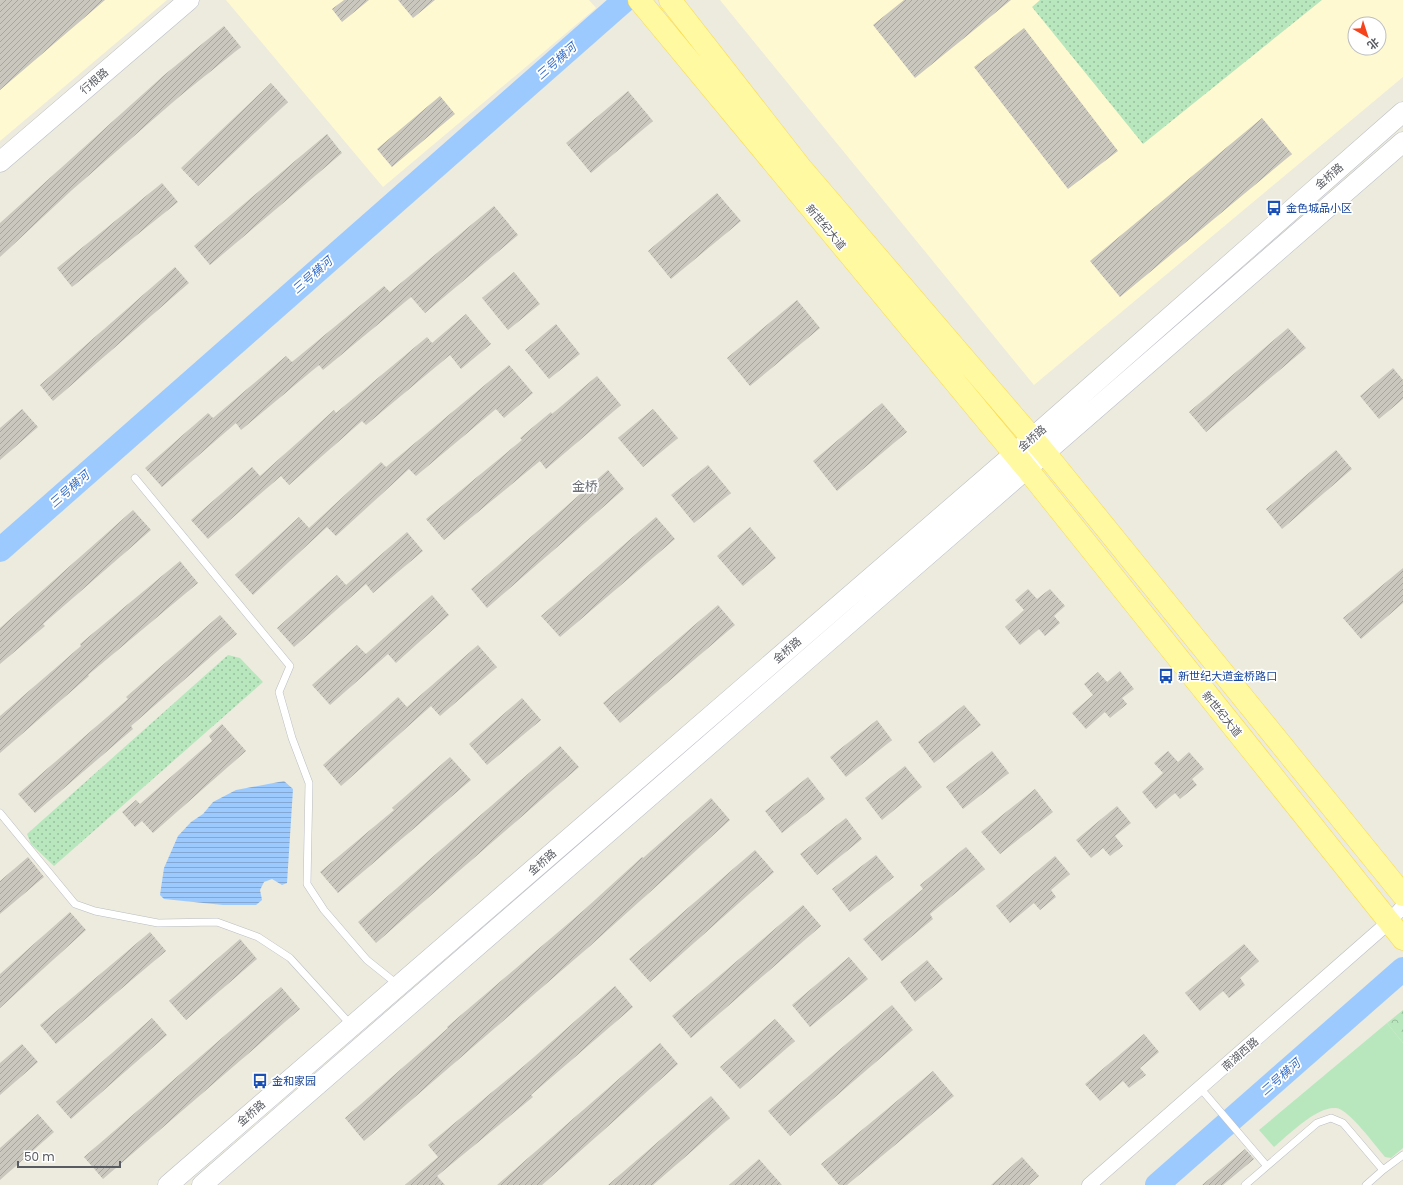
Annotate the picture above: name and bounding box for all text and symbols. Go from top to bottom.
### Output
north arrow [1347,16,1387,56]
text: 北 [1364,34,1383,53]
water label: 三号横河 [532,38,581,83]
street label: 行根路 [76,64,112,98]
street label: 金桥路 [1311,159,1347,193]
bus stop icon: 金色城品小区 [1265,199,1283,217]
place label: 金色城品小区 [1286,200,1352,216]
street label: 新世纪大道 [802,201,850,253]
water label: 三号横河 [288,252,337,297]
street label: 金桥路 [1014,421,1050,455]
water label: 三号横河 [45,466,94,511]
district label: 金桥 [572,477,598,496]
street label: 金桥路 [769,633,805,667]
bus stop icon: 新世纪大道金桥路口 [1157,667,1175,685]
place label: 新世纪大道金桥路口 [1178,668,1277,684]
street label: 新世纪大道 [1198,688,1246,740]
street label: 金桥路 [524,845,560,879]
street label: 南湖西路 [1218,1034,1262,1074]
water label: 二号横河 [1256,1054,1305,1099]
bus stop icon: 金和家园 [251,1072,269,1090]
place label: 金和家园 [272,1073,316,1089]
street label: 金桥路 [233,1096,269,1130]
scale bar [18,1143,120,1169]
text: 50 m [24,1148,55,1165]

